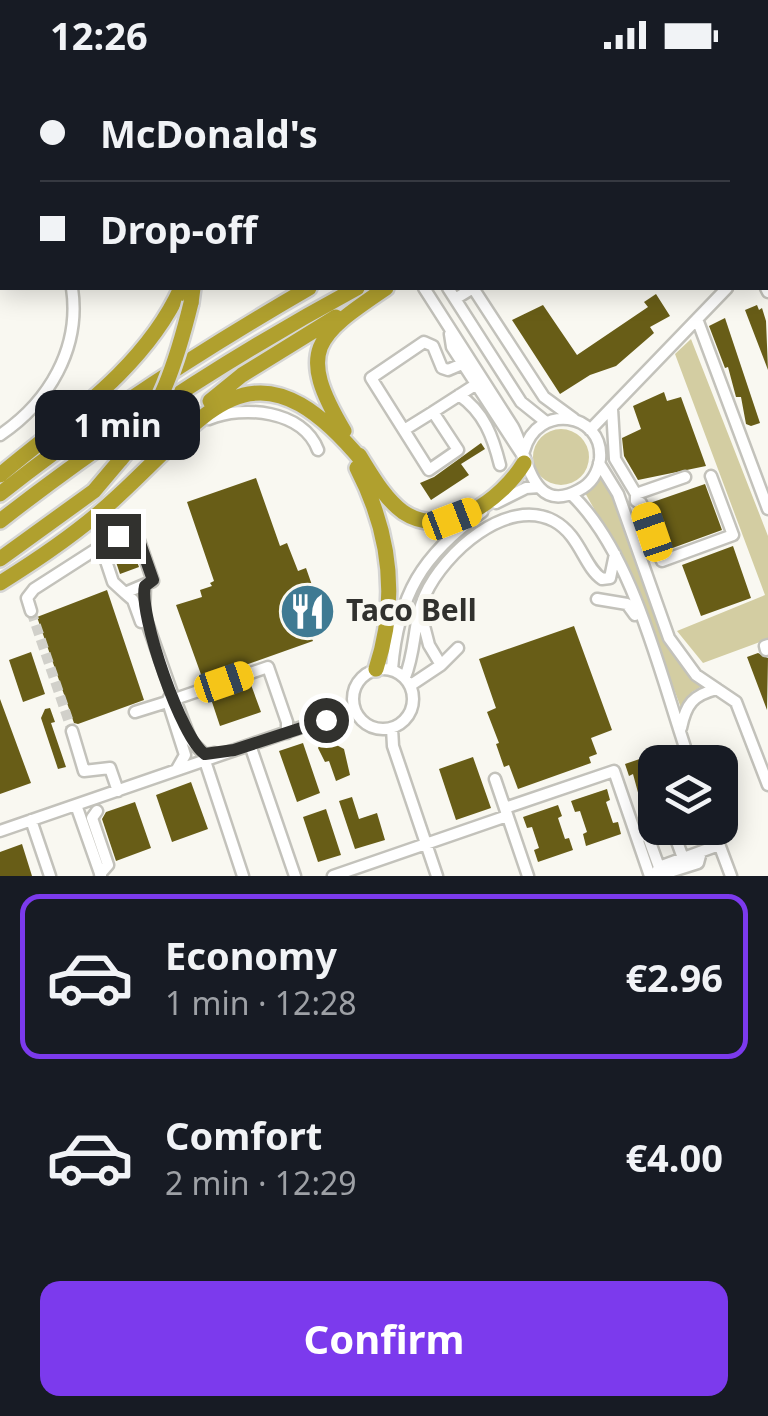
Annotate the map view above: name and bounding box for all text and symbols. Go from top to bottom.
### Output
text: 12:26 [50,9,148,61]
text: McDonald's [100,107,318,159]
text: Drop-off [100,203,257,255]
callout: 1 min [36,391,200,461]
text: 1 min [73,403,162,446]
car [419,494,485,544]
car [628,499,676,565]
route end [96,514,141,559]
restaurant icon: Taco Bell [277,581,337,641]
place label: Taco Bell [346,589,477,630]
car [191,658,257,706]
route start [304,698,349,743]
map controls [638,745,738,845]
button: layers [638,745,738,845]
text: Economy [165,929,337,981]
icon: car [45,932,135,1022]
text: €2.96 [625,951,723,1003]
text: 1 min · 12:28 [165,981,357,1024]
text: Comfort [165,1109,322,1161]
icon: car [45,1112,135,1202]
text: €4.00 [625,1131,723,1183]
text: 2 min · 12:29 [165,1161,357,1204]
button: Confirm [40,1281,728,1396]

